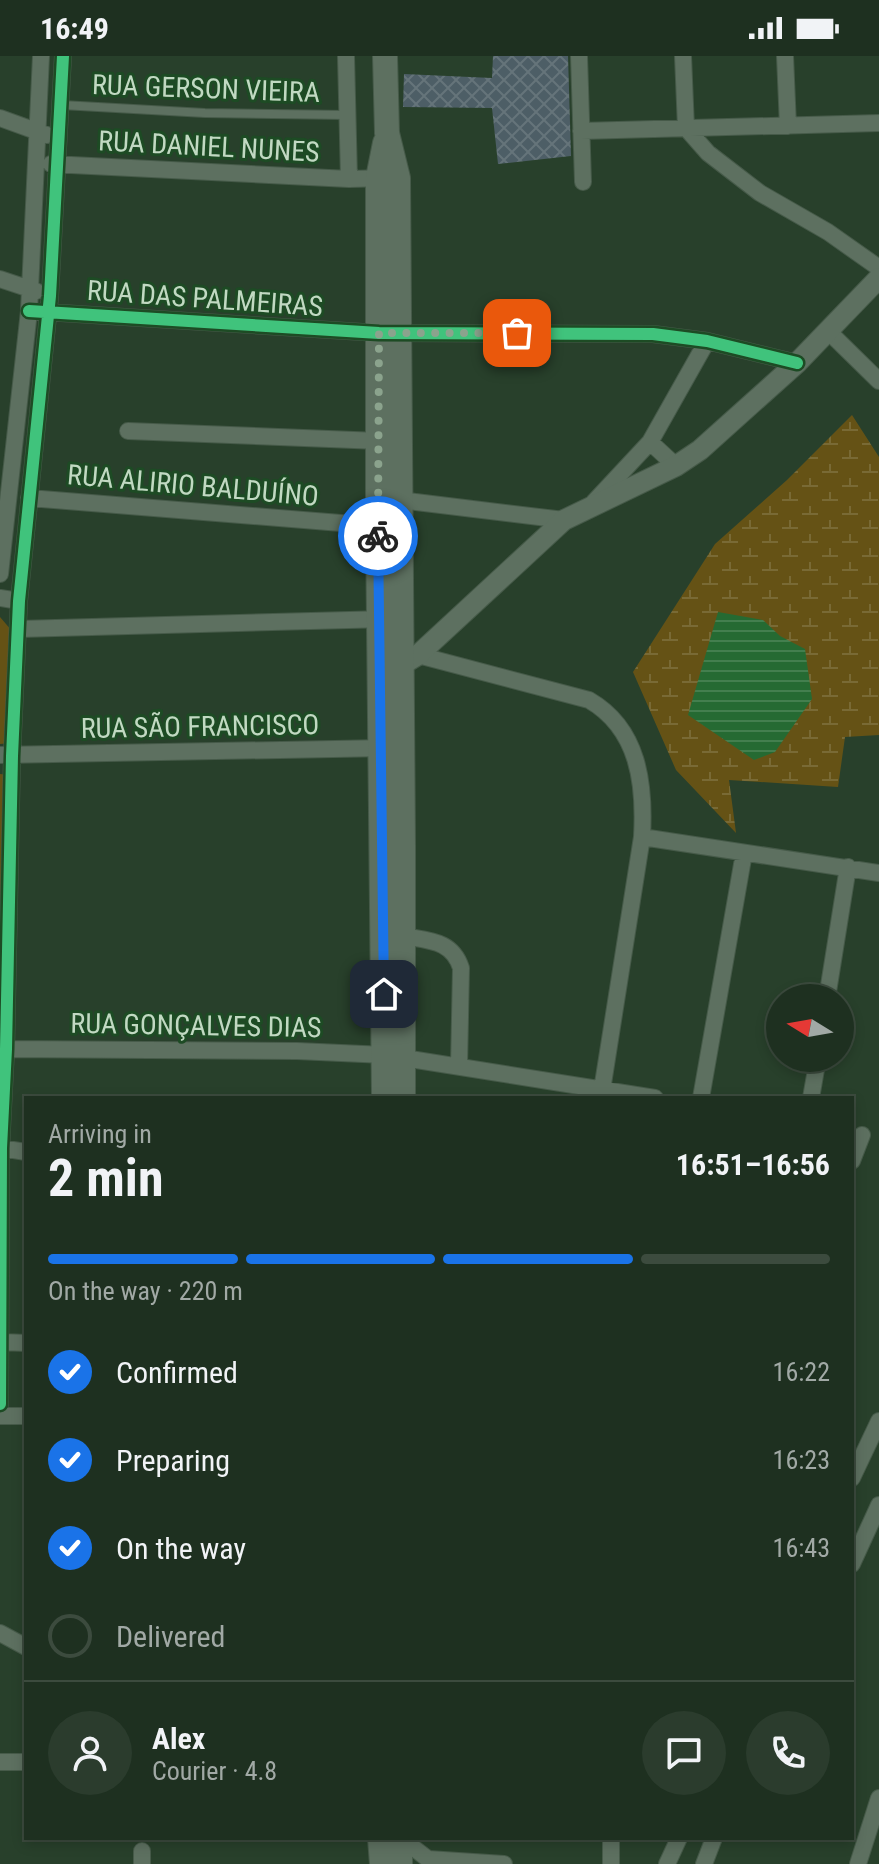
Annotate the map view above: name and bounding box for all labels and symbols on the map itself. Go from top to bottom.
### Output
street label: RUA GERSON VIEIRA [92,68,320,109]
street label: RUA DANIEL NUNES [97,124,320,169]
street label: RUA DAS PALMEIRAS [86,274,324,323]
pin [483,299,551,367]
street label: RUA ALIRIO BALDUÍNO [66,458,320,513]
courier [338,496,418,576]
street label: RUA SÃO FRANCISCO [80,708,320,745]
pin [350,960,418,1028]
north arrow [766,984,854,1072]
street label: RUA GONÇALVES DIAS [70,1007,322,1044]

